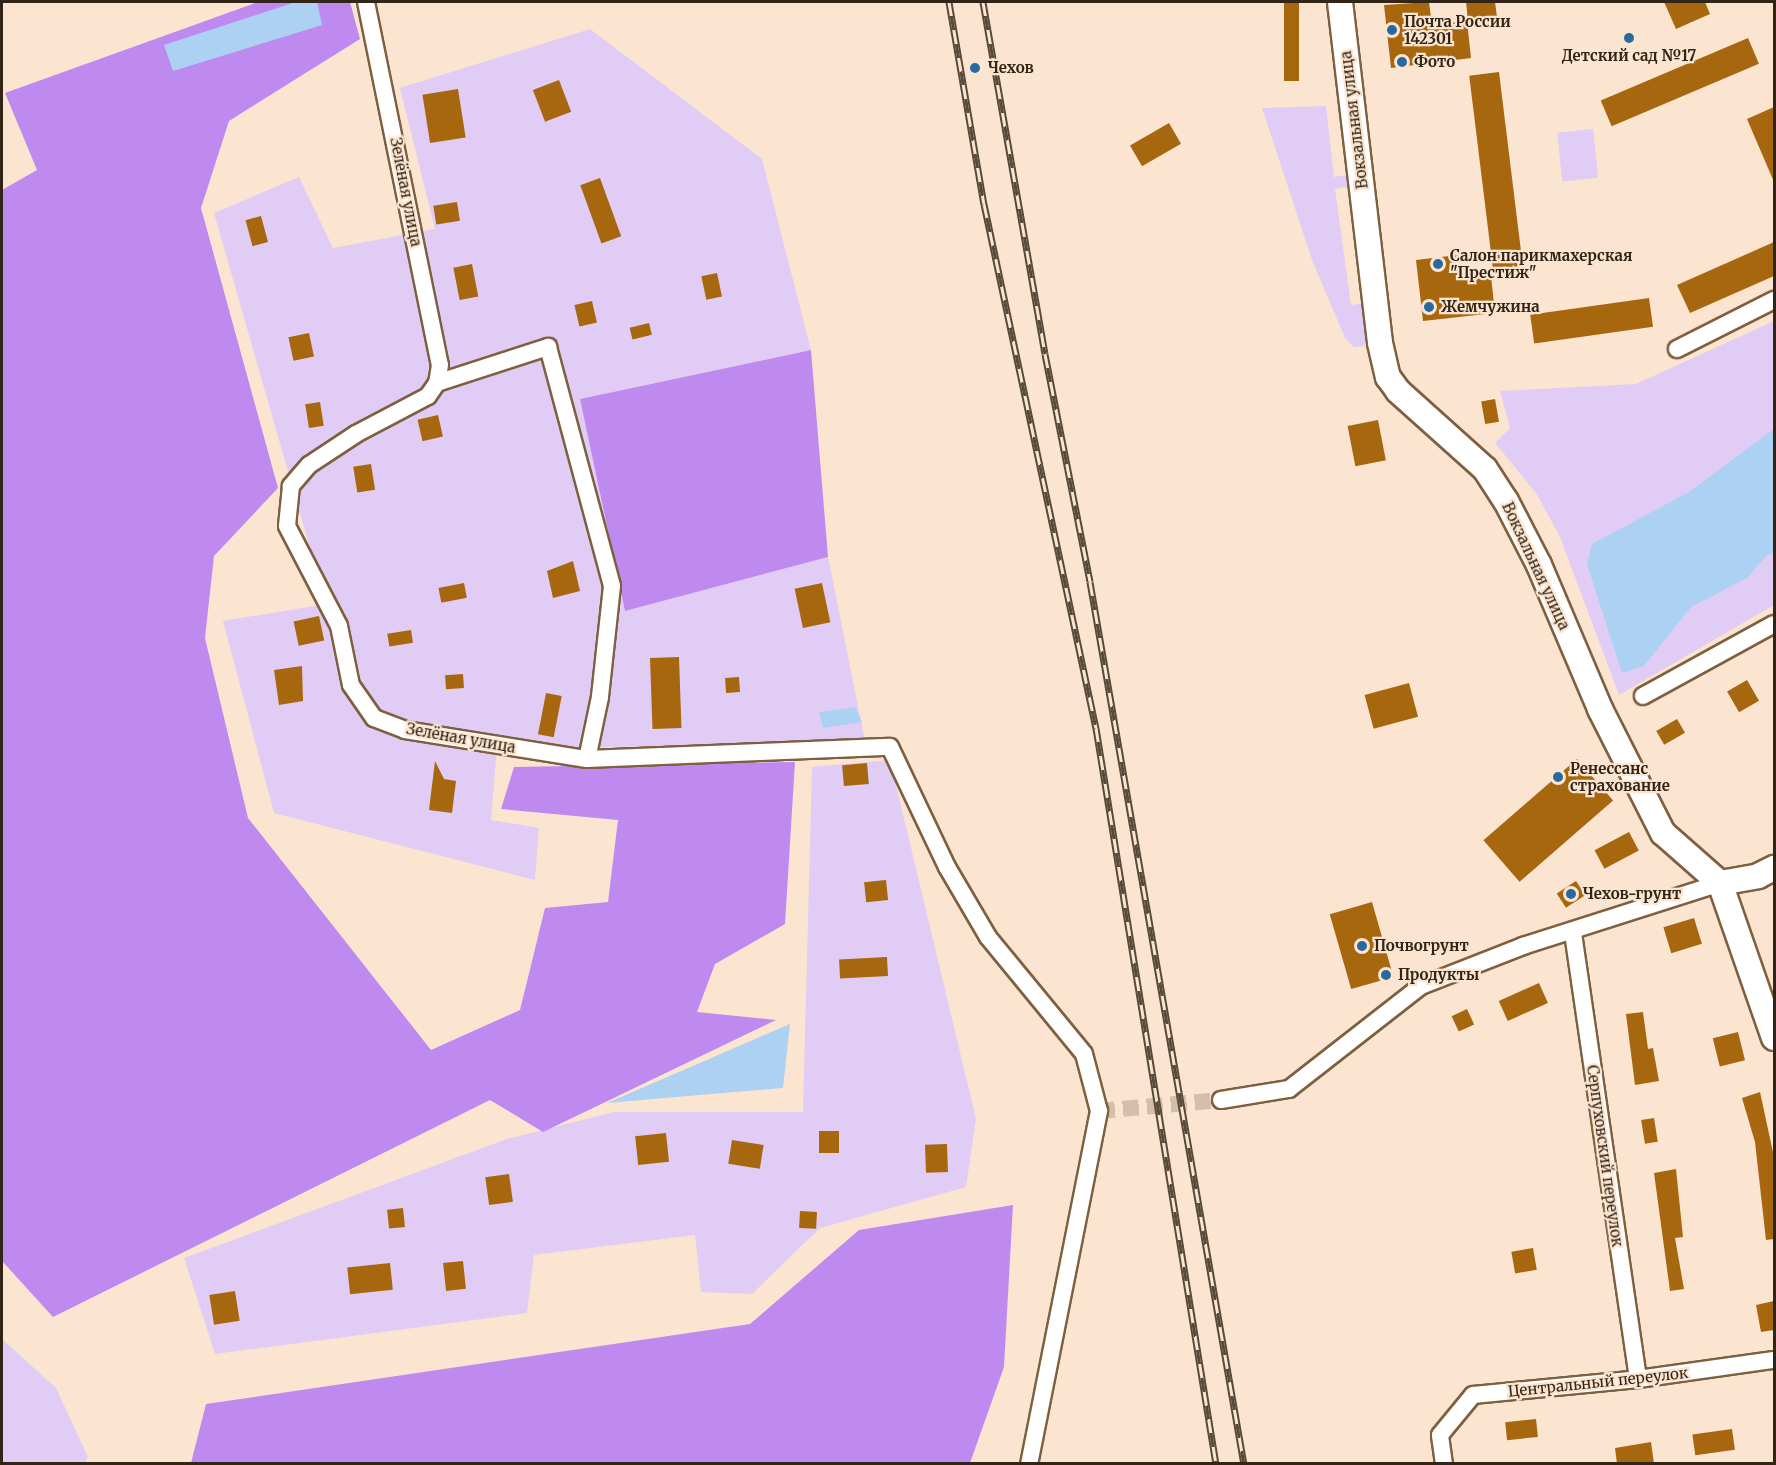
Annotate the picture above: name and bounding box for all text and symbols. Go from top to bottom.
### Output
place label: Почта России 142301 [1404,12,1511,47]
marker: Почта России 142301 [1385,23,1399,37]
marker: Детский сад №17 [1622,31,1636,45]
place label: Детский сад №17 [1562,47,1696,65]
street label: Вокзальная улица [1337,50,1371,190]
place label: Фото [1414,53,1455,71]
marker: Фото [1395,55,1409,69]
marker: Чехов [966,59,984,77]
place label: Чехов [988,59,1034,77]
street label: Зелёная улица [387,136,425,248]
place label: Салон парикмахерская "Престиж" [1450,246,1632,281]
marker: Салон парикмахерская "Престиж" [1431,257,1445,271]
place label: Жемчужина [1441,298,1540,316]
marker: Жемчужина [1422,300,1436,314]
street label: Вокзальная улица [1499,499,1573,633]
street label: Зелёная улица [405,720,517,756]
place label: Ренессанс страхование [1570,759,1670,794]
marker: Ренессанс страхование [1551,770,1565,784]
place label: Чехов-грунт [1583,885,1681,903]
marker: Чехов-грунт [1564,887,1578,901]
place label: Почвогрунт [1374,937,1469,955]
marker: Почвогрунт [1355,939,1369,953]
place label: Продукты [1398,966,1479,984]
marker: Продукты [1379,968,1393,982]
street label: Серпуховский переулок [1583,1064,1627,1248]
street label: Центральный переулок [1507,1364,1689,1400]

